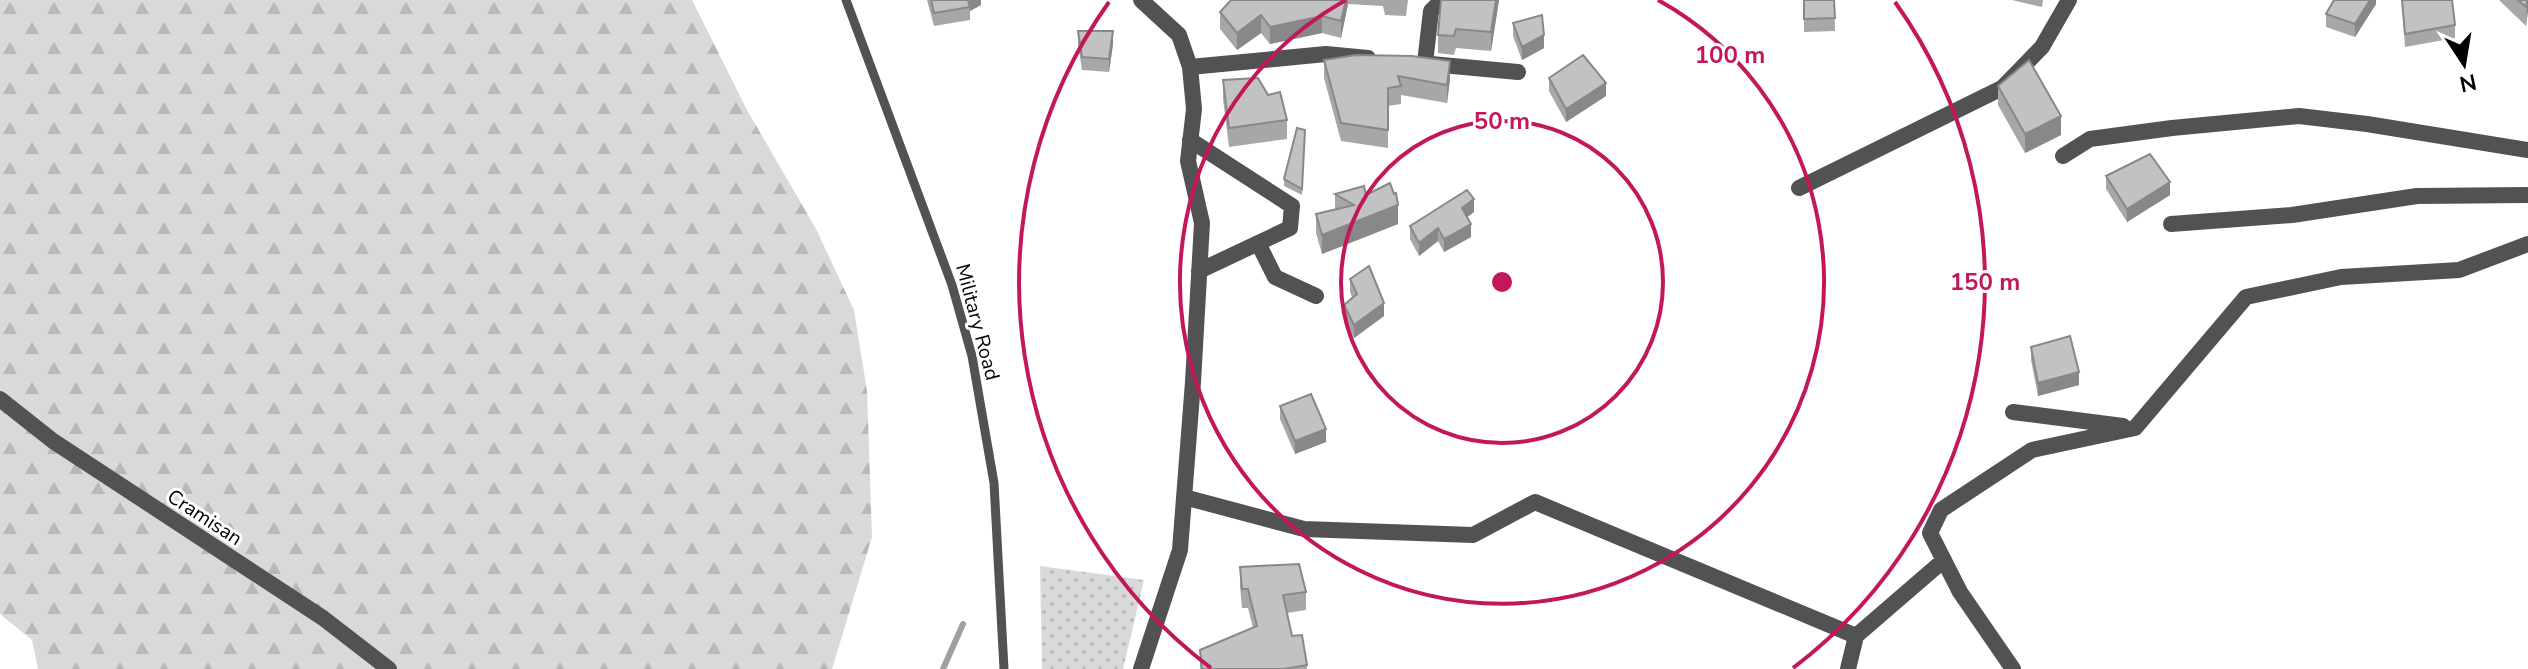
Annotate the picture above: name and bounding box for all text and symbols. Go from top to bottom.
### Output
north arrow [2424,24,2504,104]
text: 100 m [1695,39,1765,71]
text: N [2457,66,2479,99]
text: 50 m [1474,105,1530,137]
street label: Military Road [949,261,1006,383]
text: 150 m [1950,266,2020,298]
centre of rings [1488,268,1516,296]
street label: Cramisan [162,483,248,552]

